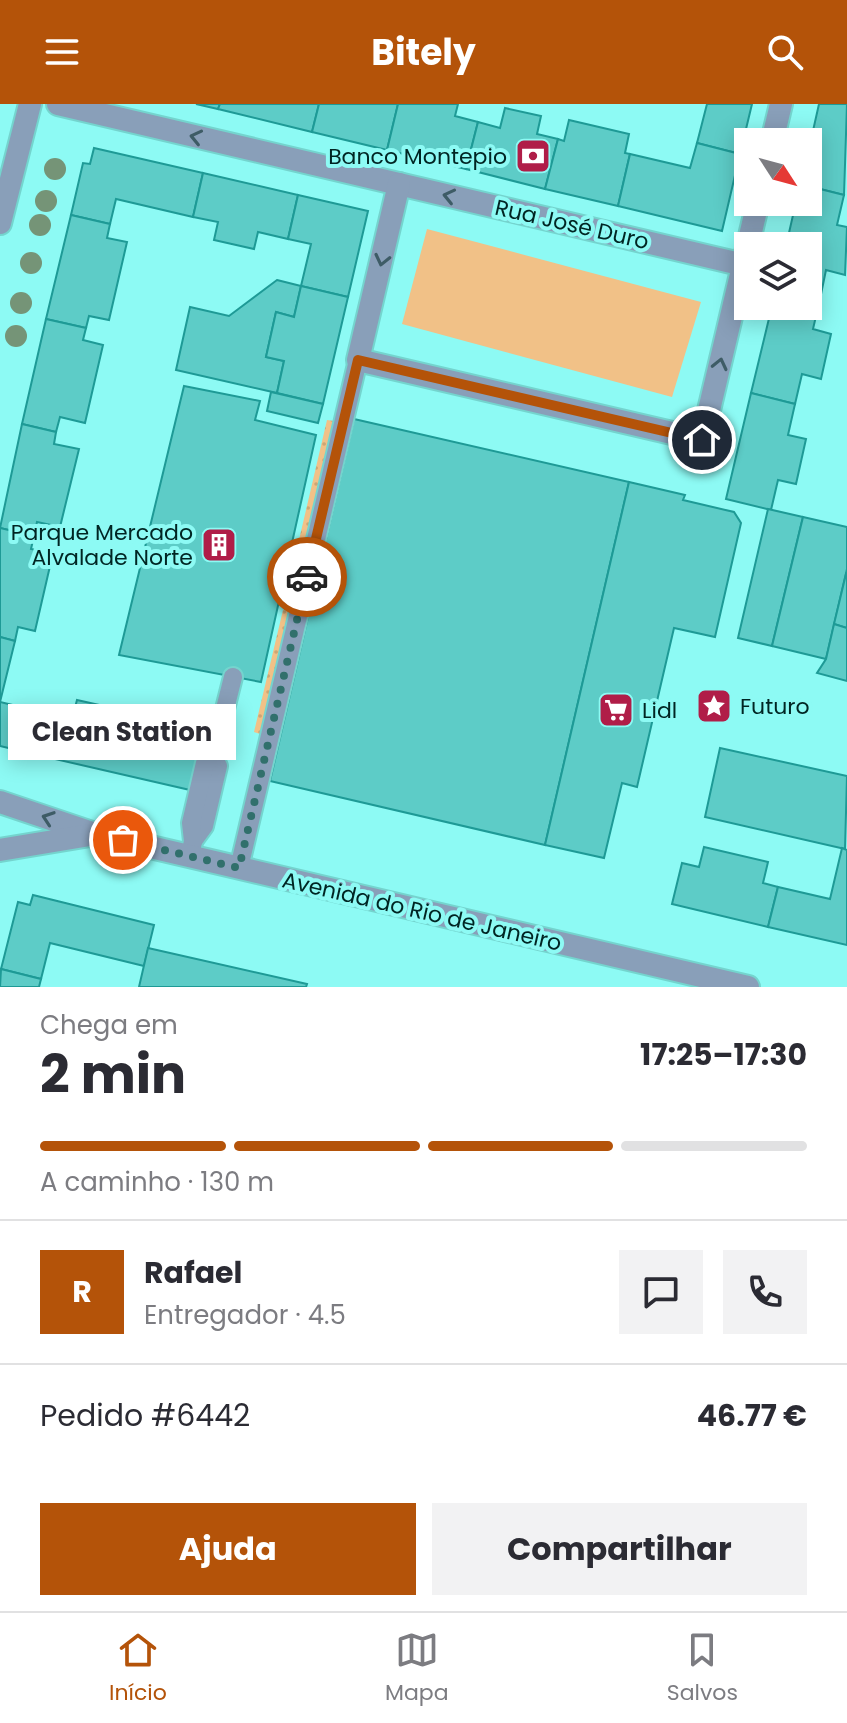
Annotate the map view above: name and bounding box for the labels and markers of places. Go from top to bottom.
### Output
bank icon: Banco Montepio [514,137,552,175]
place label: Banco Montepio [328,141,507,172]
pin [668,406,736,474]
place label: Parque Mercado Alvalade Norte [11,517,193,573]
building icon: Parque Mercado Alvalade Norte [200,526,238,564]
place icon: Futuro [695,687,733,725]
supermarket icon: Lidl [597,691,635,729]
place label: Futuro [740,691,810,722]
place label: Lidl [642,695,677,726]
callout: Clean Station [9,704,237,760]
pin [89,806,157,874]

